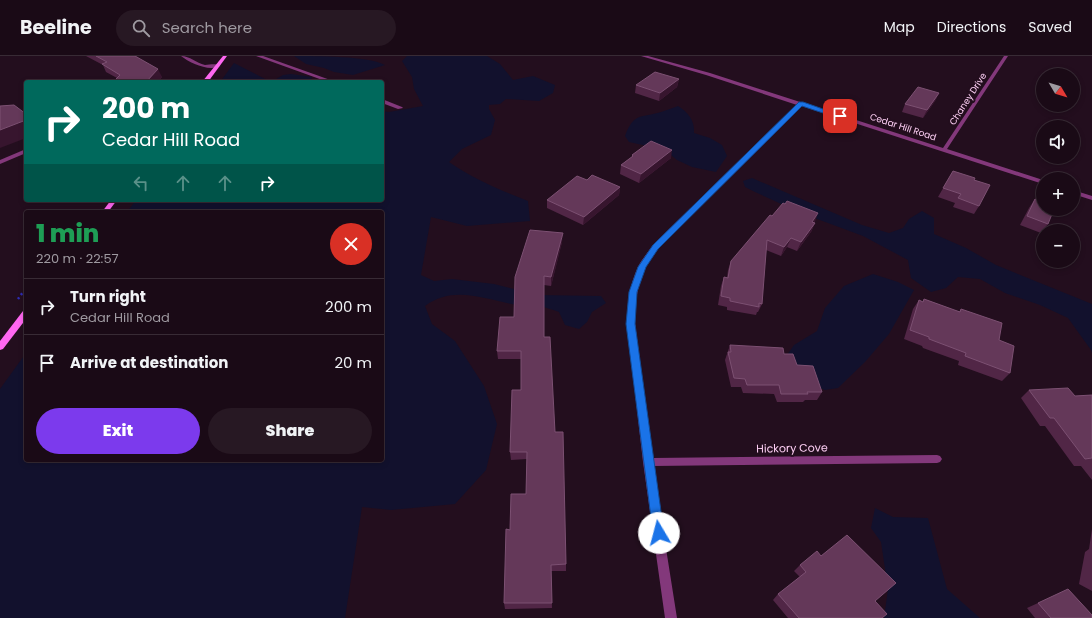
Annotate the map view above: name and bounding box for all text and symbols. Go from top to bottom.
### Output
search box [116,10,396,46]
text: Beeline [20,14,92,41]
icon: search [130,17,152,39]
text: Search here [162,17,252,38]
text: Map [884,17,915,37]
text: Directions [937,17,1006,37]
text: Saved [1028,17,1072,37]
north arrow [1036,68,1080,112]
map controls [1036,68,1080,268]
street label: Chaney Drive [947,70,990,128]
text: 200 m [102,89,190,128]
icon: right [36,96,88,148]
pin [823,99,857,133]
icon: arrive [829,105,851,127]
street label: Cedar Hill Road [868,111,938,143]
button: sound [1036,120,1080,164]
text: Cedar Hill Road [102,127,240,152]
icon: left [130,172,152,194]
icon: ahead [172,172,194,194]
icon: ahead [214,172,236,194]
icon: right [256,172,278,194]
button: + [1036,172,1080,216]
text: 1 min [36,217,99,250]
button: close [330,223,372,265]
button: − [1036,224,1080,268]
text: 220 m · 22:57 [36,249,119,268]
text: Turn right [70,286,146,307]
icon: right [36,296,58,318]
text: 200 m [325,296,372,317]
text: Cedar Hill Road [70,308,170,327]
icon: arrive [36,352,58,374]
text: Arrive at destination [70,352,228,373]
text: 20 m [334,352,372,373]
button: Exit [36,408,200,454]
button: Share [208,408,372,454]
street label: Hickory Cove [756,439,828,457]
position arrow [638,512,680,554]

